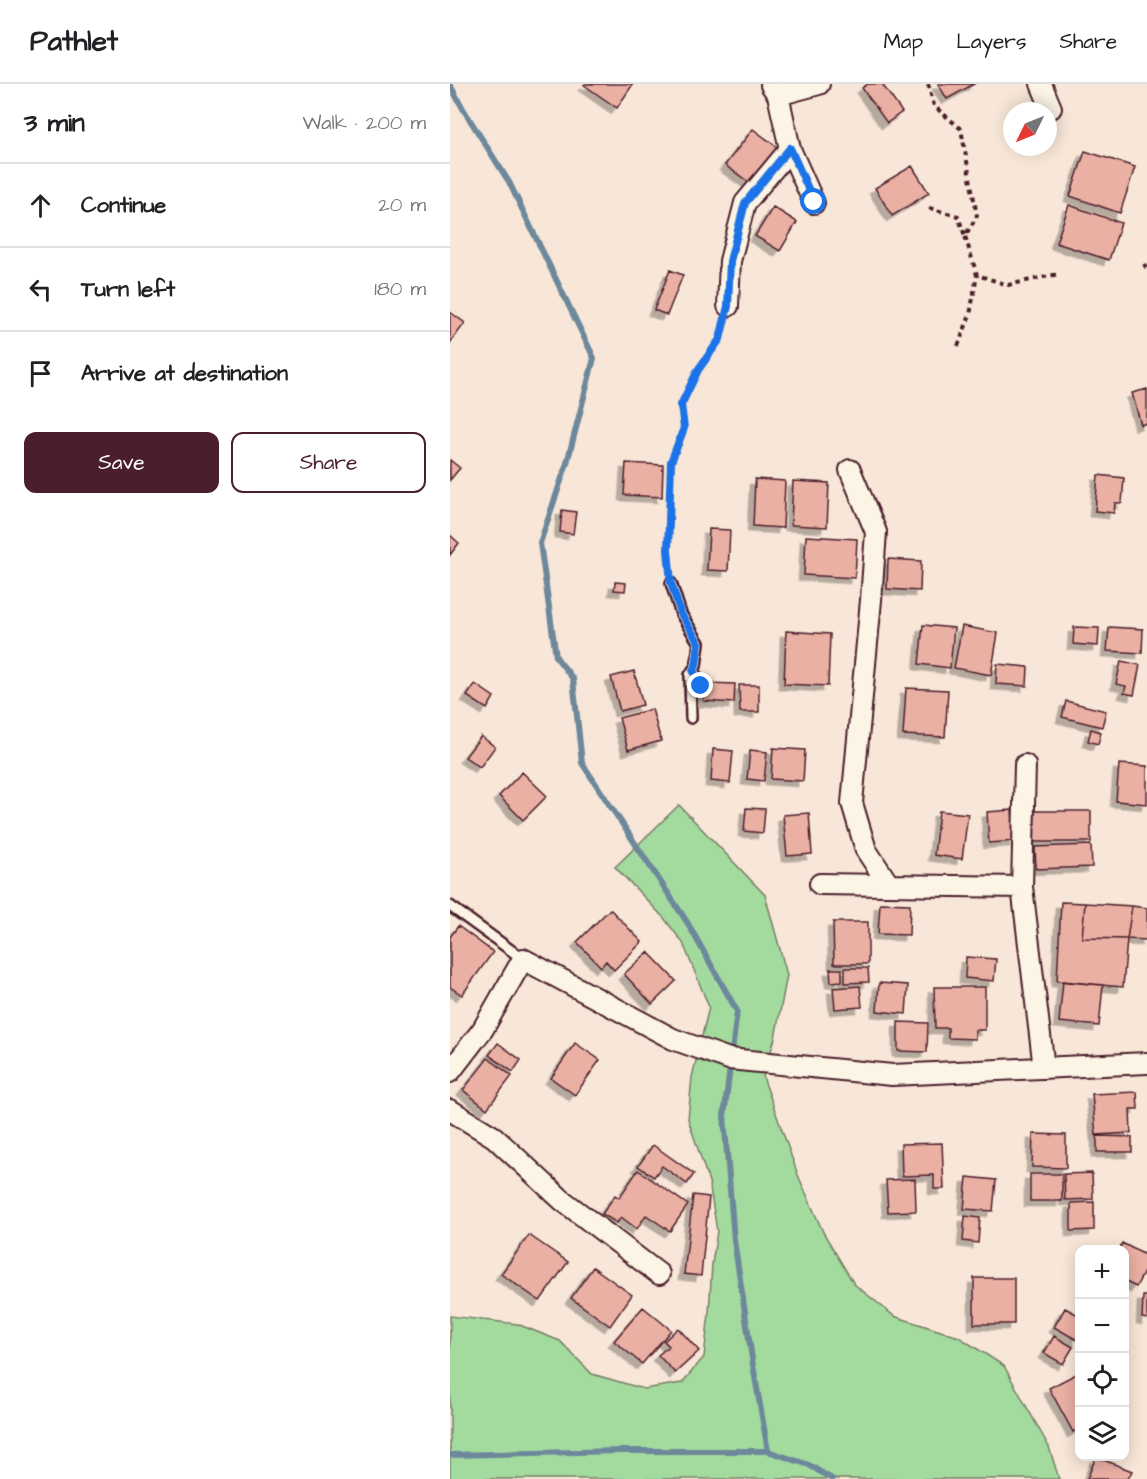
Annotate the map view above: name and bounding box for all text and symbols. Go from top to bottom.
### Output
text: Pathlet [30,22,118,61]
text: Map [883,27,923,56]
text: Layers [956,27,1026,56]
text: Share [1059,27,1117,56]
north arrow [1003,102,1057,156]
text: 3 min [24,105,85,141]
text: Walk · 200 m [303,109,426,137]
route start [800,188,826,214]
icon: ahead [24,189,57,222]
text: Continue [81,190,166,221]
text: 20 m [378,191,426,219]
icon: left [24,273,57,306]
text: Turn left [81,274,175,305]
text: 180 m [374,275,426,303]
icon: arrive [24,357,57,390]
text: Arrive at destination [81,358,288,389]
button: Save [24,432,219,493]
button: Share [231,432,426,493]
route end [687,672,713,698]
map controls [1075,1245,1129,1461]
button: + [1075,1245,1129,1299]
button: − [1075,1299,1129,1353]
button: locate [1075,1353,1129,1407]
button: layers [1075,1407,1129,1461]

